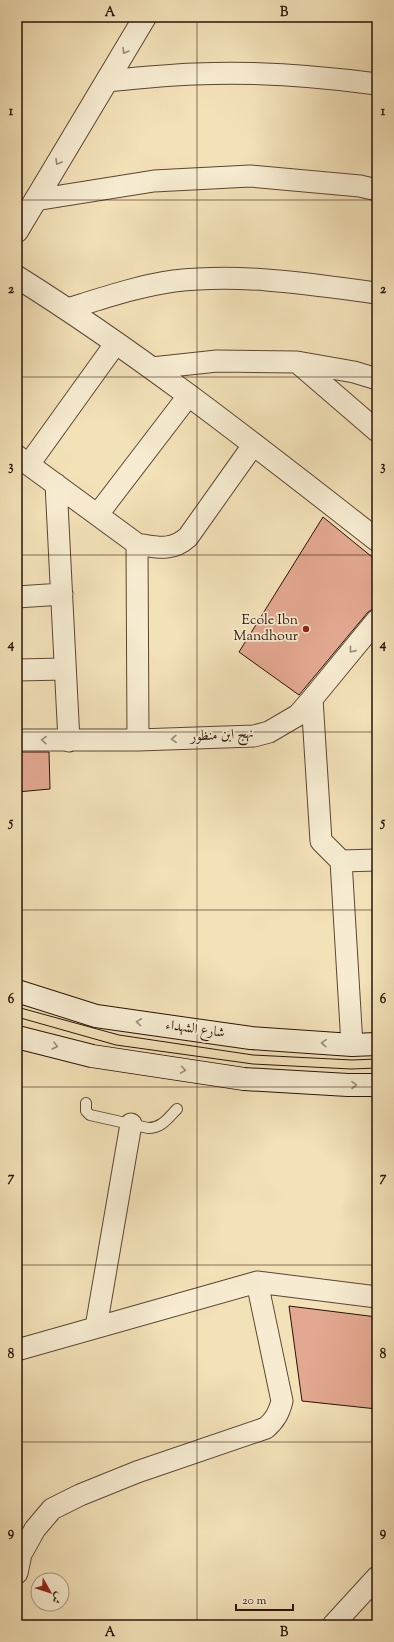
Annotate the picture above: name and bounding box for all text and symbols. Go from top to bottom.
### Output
text: A [105,4,116,22]
text: B [280,4,289,22]
one-way arrow [123,46,130,54]
text: 1 [9,103,14,121]
text: 1 [381,103,386,121]
one-way arrow [55,158,63,165]
text: 2 [8,281,15,299]
text: 2 [380,281,387,299]
text: 3 [8,458,14,476]
text: 3 [380,458,386,476]
place label: Ecole Ibn Mandhour [234,611,299,647]
marker: Ecole Ibn Mandhour [301,624,311,634]
text: 4 [7,636,15,654]
text: 4 [379,636,387,654]
one-way arrow [350,646,357,653]
street label: نهج ابن منظور [188,724,254,749]
one-way arrow [171,734,177,743]
one-way arrow [41,736,47,744]
text: 5 [8,814,14,832]
text: 5 [380,814,386,832]
text: 6 [8,991,15,1009]
text: 6 [380,991,387,1009]
street label: شارع الشهداء [164,1016,226,1044]
one-way arrow [136,1018,142,1027]
one-way arrow [321,1038,327,1047]
one-way arrow [52,1042,58,1050]
one-way arrow [179,1065,186,1074]
one-way arrow [351,1081,357,1089]
text: 7 [8,1169,15,1187]
text: 7 [380,1169,387,1187]
text: 8 [8,1346,15,1364]
text: 8 [380,1346,387,1364]
text: 9 [8,1524,15,1542]
text: 9 [380,1524,387,1542]
north arrow [30,1572,70,1612]
scale bar [236,1586,293,1612]
text: ش [47,1588,67,1607]
text: 20 m [242,1592,267,1610]
text: A [105,1624,116,1642]
text: B [280,1624,289,1642]

